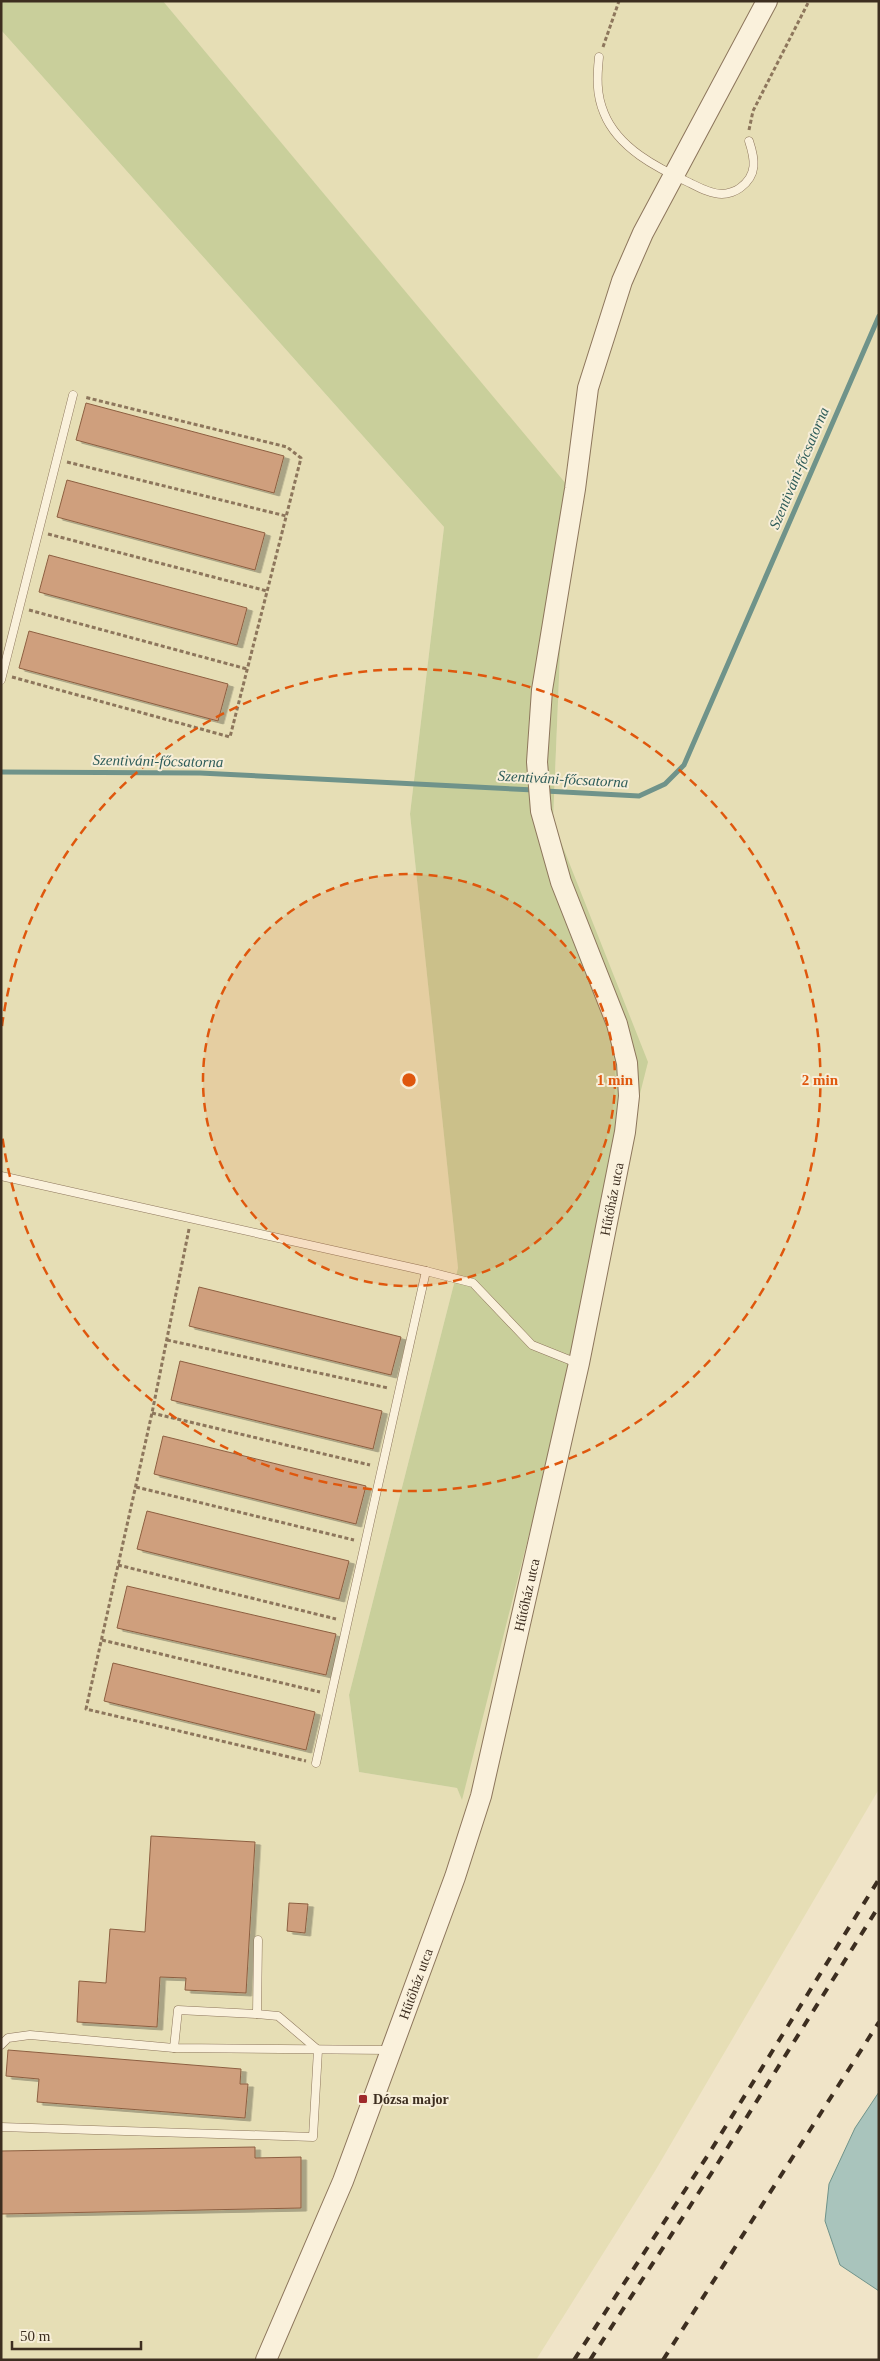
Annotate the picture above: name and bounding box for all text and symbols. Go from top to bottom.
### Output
water label: Szentiváni-főcsatorna [766,405,832,531]
water label: Szentiváni-főcsatorna [92,752,224,770]
water label: Szentiváni-főcsatorna [497,768,629,790]
centre of rings [400,1071,418,1089]
text: 1 min [597,1072,634,1088]
text: 2 min [802,1072,839,1088]
street label: Hűtőház utca [597,1160,626,1237]
street label: Hűtőház utca [511,1556,542,1633]
street label: Hűtőház utca [396,1946,436,2021]
place label: Dózsa major [373,2092,449,2107]
marker: Dózsa major [357,2093,369,2105]
scale bar [12,2318,141,2350]
text: 50 m [20,2328,51,2344]

